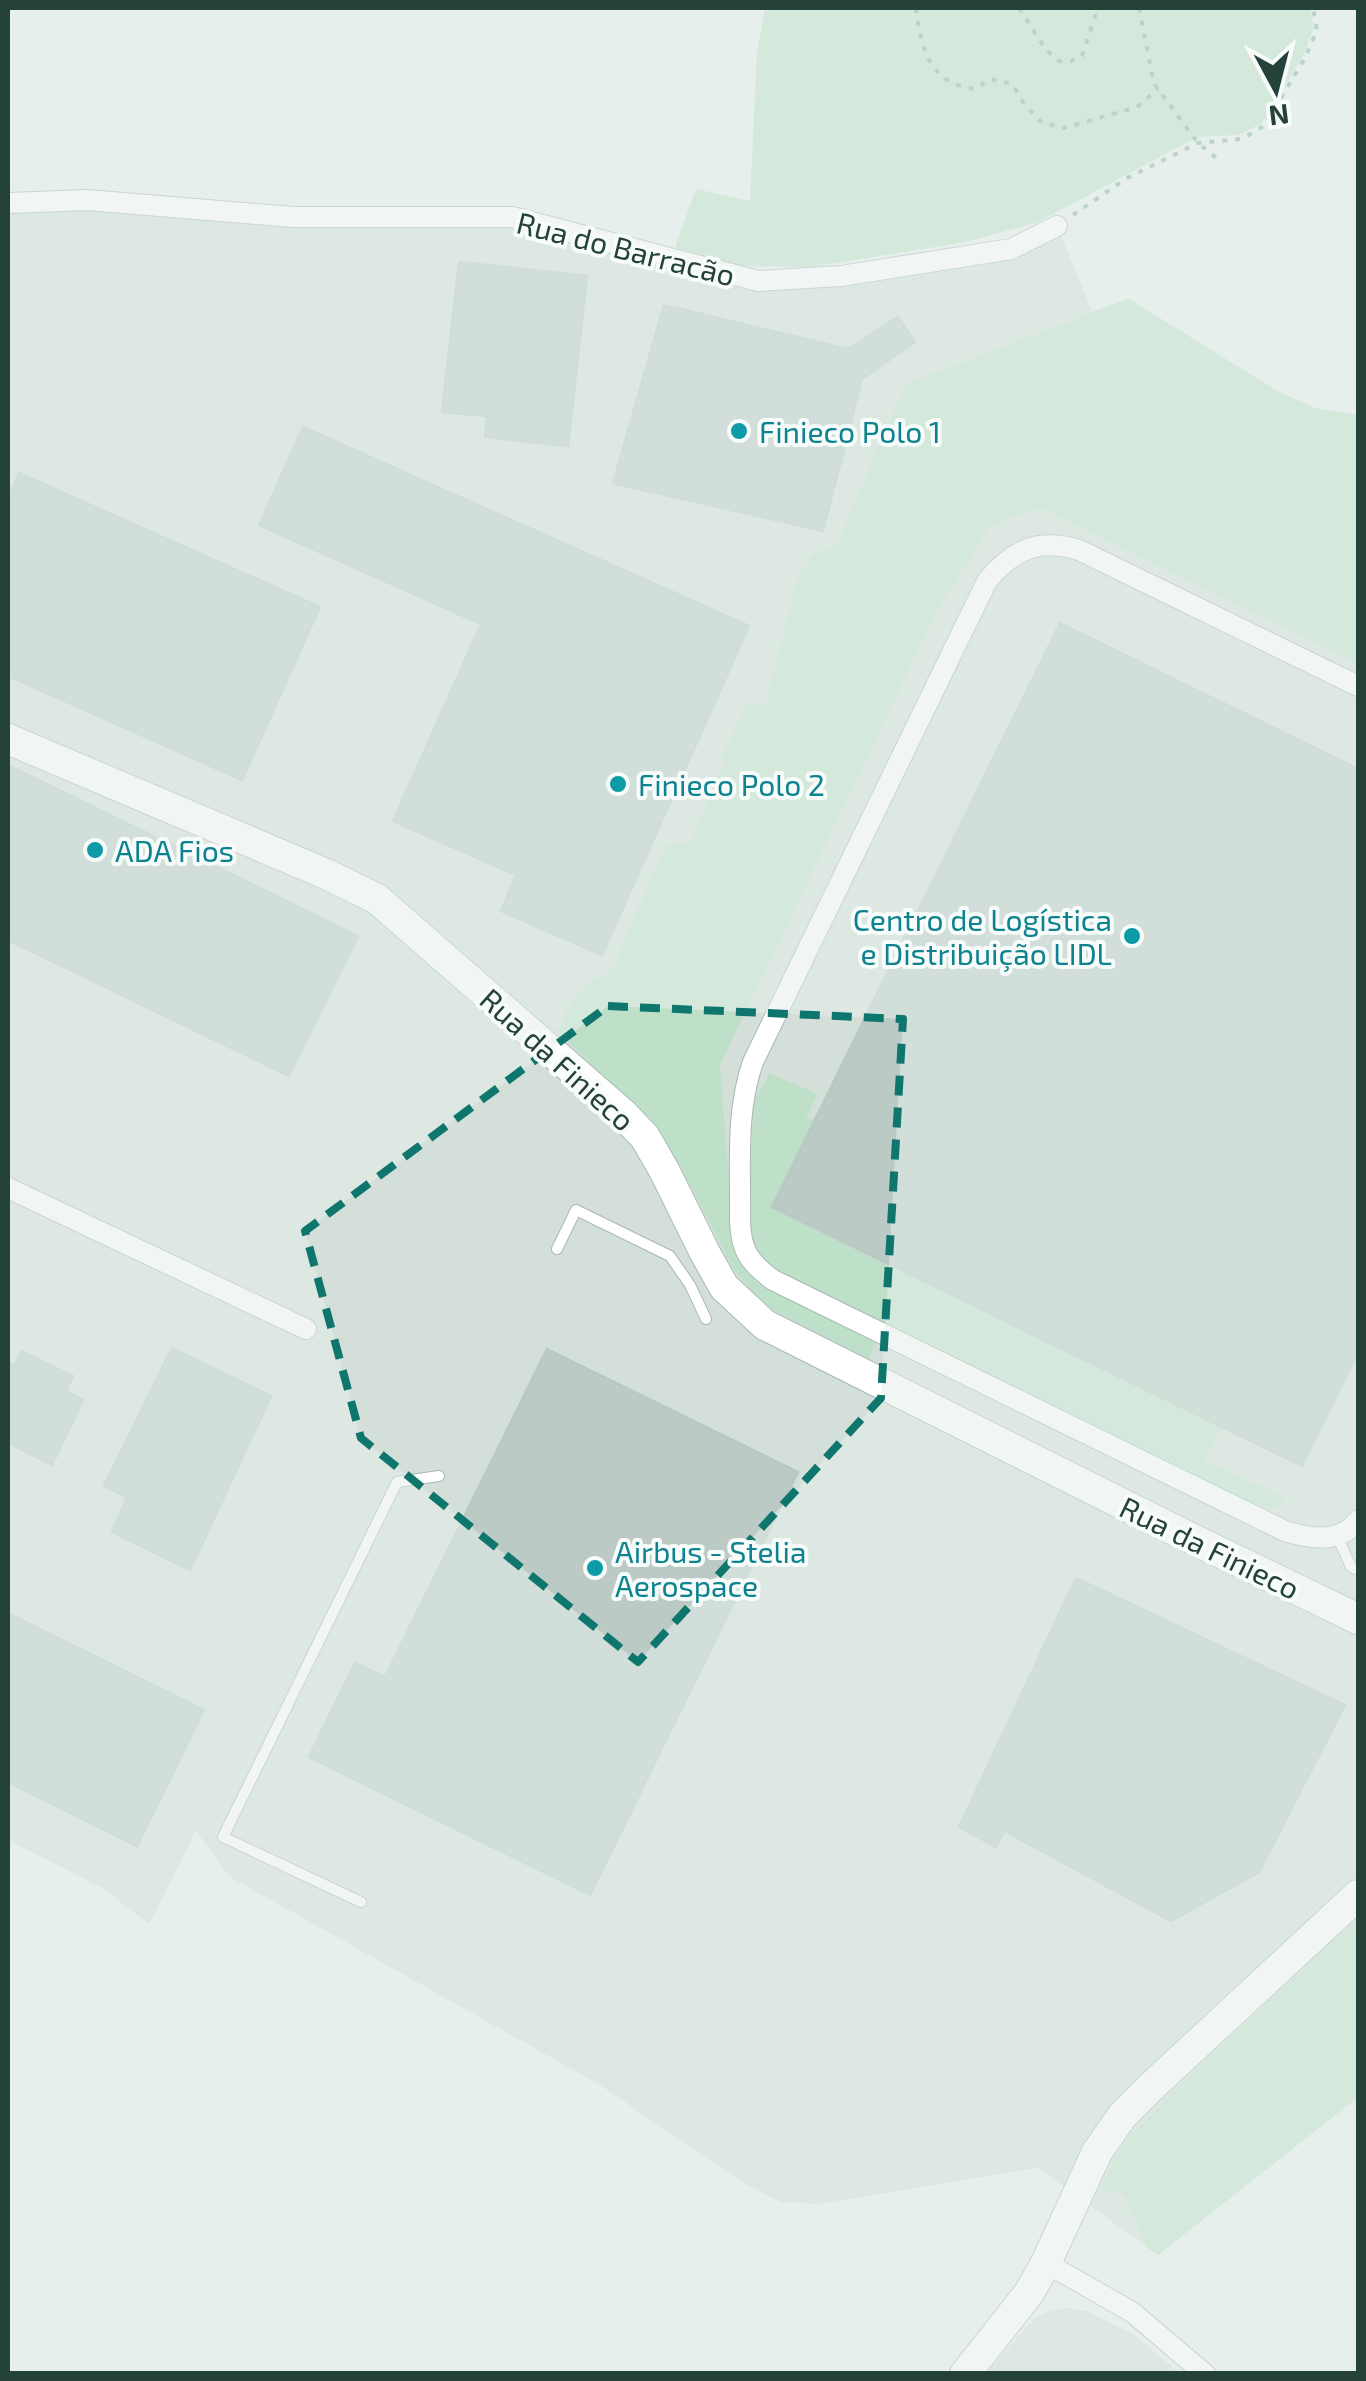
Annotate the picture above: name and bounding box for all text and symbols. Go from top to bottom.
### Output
north arrow [1226,40,1326,140]
text: N [1267,98,1291,134]
street label: Rua do Barracão [513,203,739,293]
place label: Finieco Polo 1 [759,413,941,449]
marker: Finieco Polo 1 [728,420,750,442]
place label: Finieco Polo 2 [638,766,825,802]
marker: Finieco Polo 2 [607,773,629,795]
place label: ADA Fios [115,832,234,868]
marker: ADA Fios [84,839,106,861]
place label: Centro de Logística e Distribuição LIDL [853,901,1112,972]
marker: Centro de Logística e Distribuição LIDL [1121,925,1143,947]
street label: Rua da Finieco [473,980,643,1138]
street label: Rua da Finieco [1114,1488,1306,1606]
place label: Airbus - Stelia Aerospace [615,1533,806,1603]
marker: Airbus - Stelia Aerospace [584,1557,606,1579]

